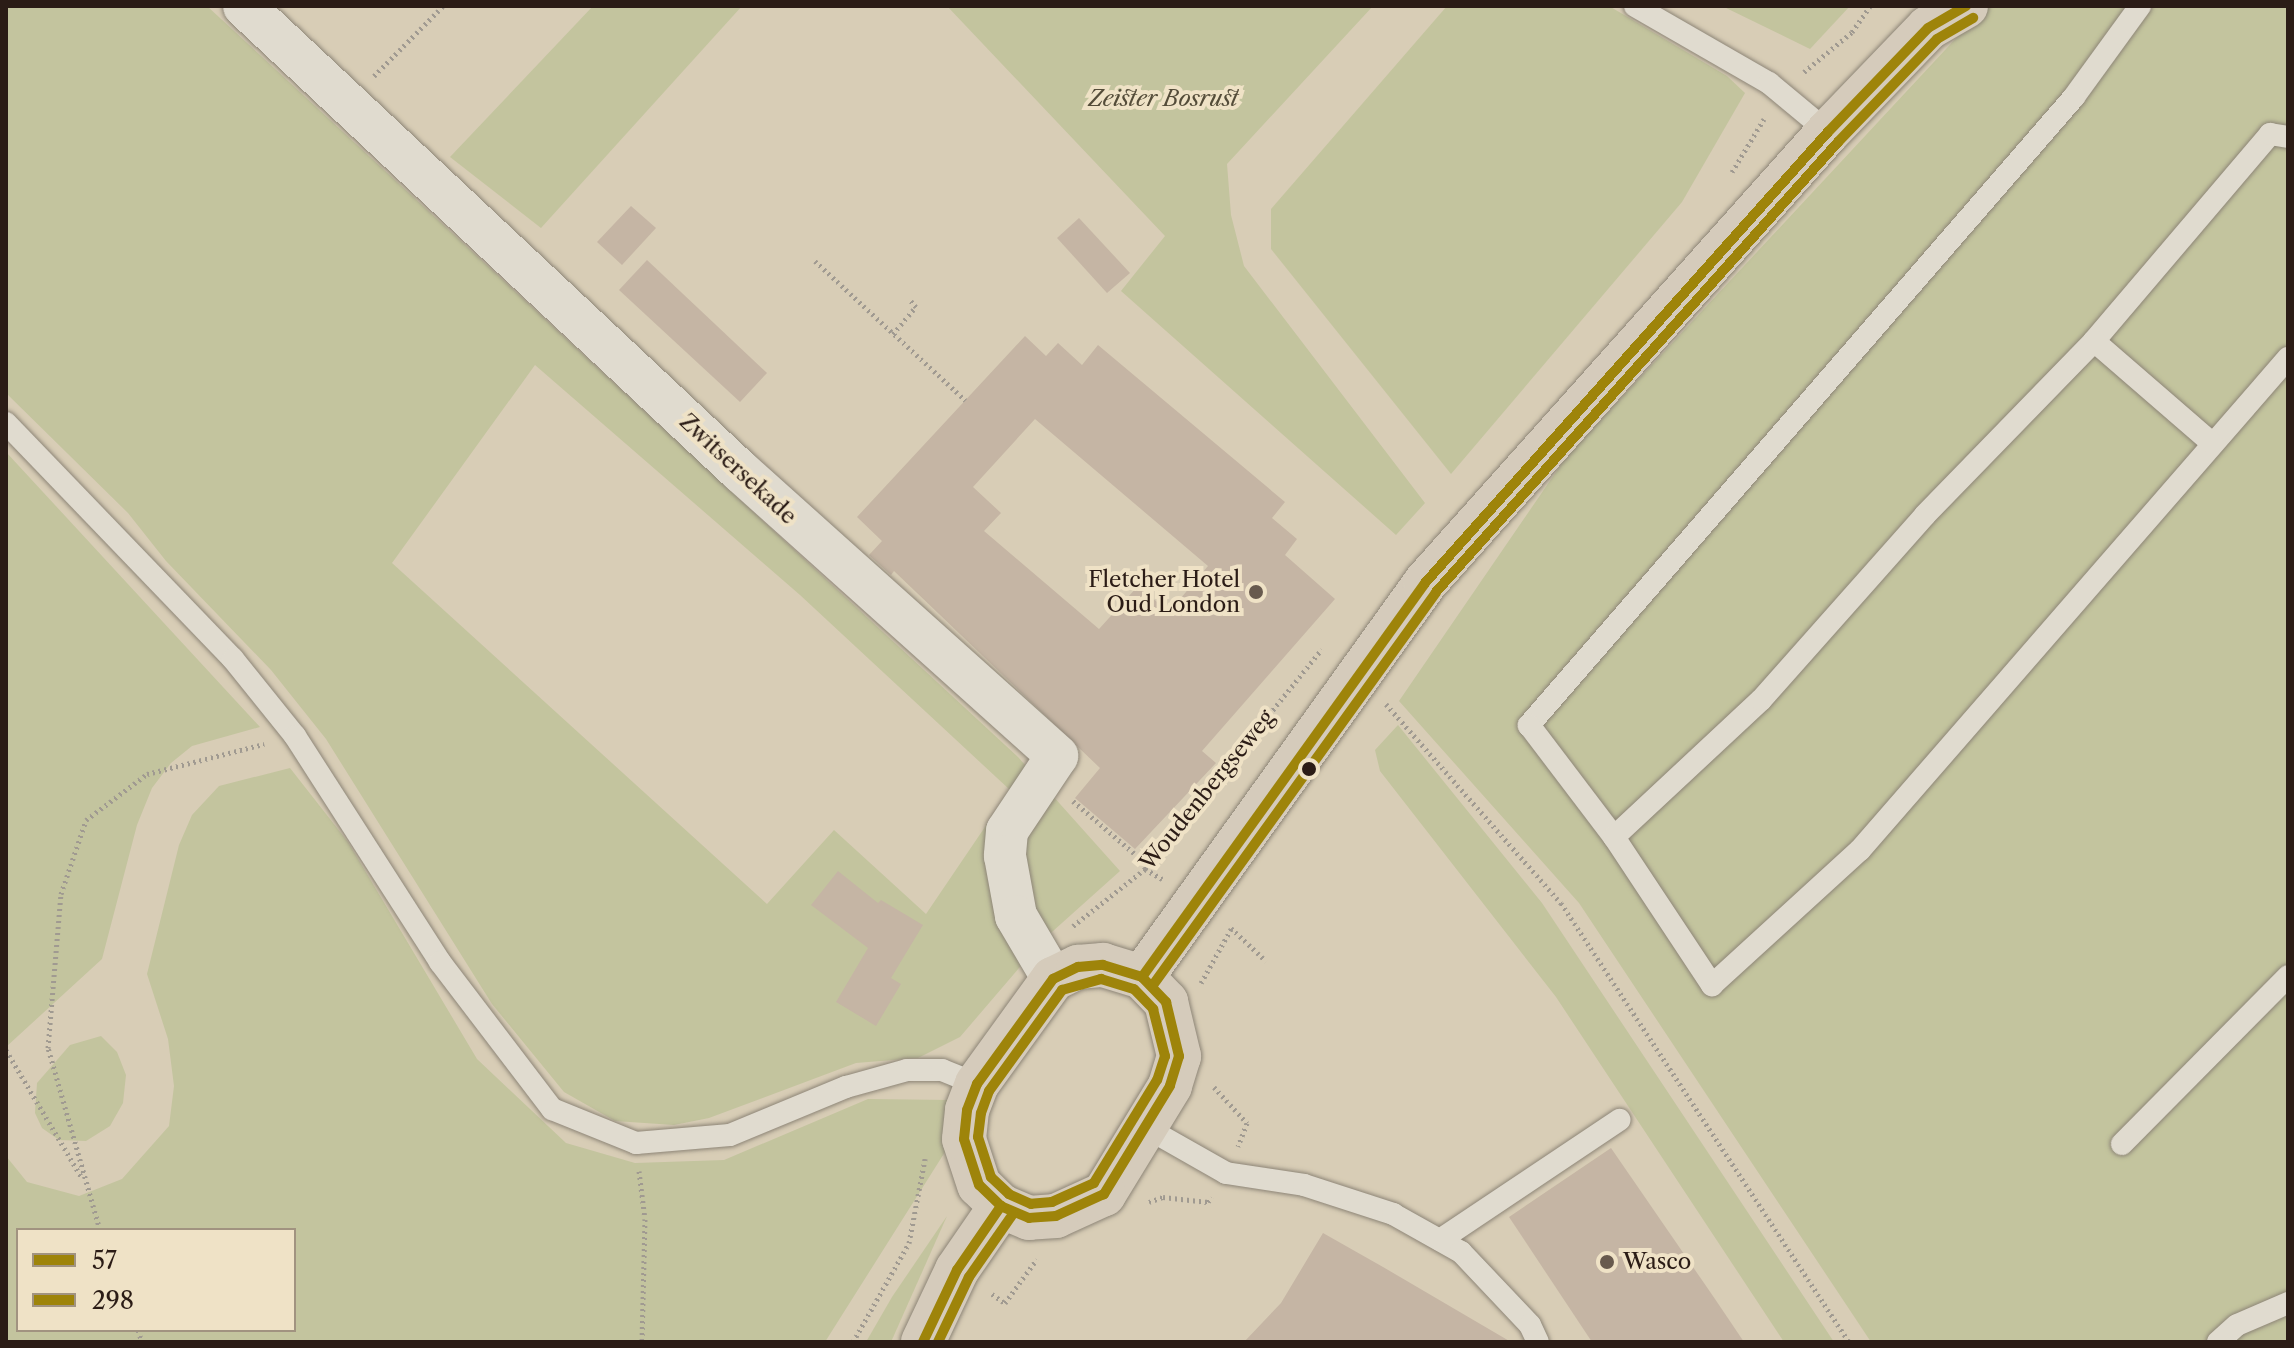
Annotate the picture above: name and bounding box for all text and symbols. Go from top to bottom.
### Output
park label: Zeister Bosrust [1088,86,1238,112]
street label: Zwitsersekade [674,408,802,530]
place label: Fletcher Hotel Oud London [1088,566,1240,618]
marker: Fletcher Hotel Oud London [1247,583,1265,601]
street label: Woudenbergseweg [1134,705,1280,875]
unlabelled marker [1301,761,1317,777]
legend [16,1228,296,1332]
text: 57 [92,1246,117,1275]
place label: Wasco [1623,1249,1691,1275]
marker: Wasco [1598,1253,1616,1271]
text: 298 [92,1286,134,1315]

